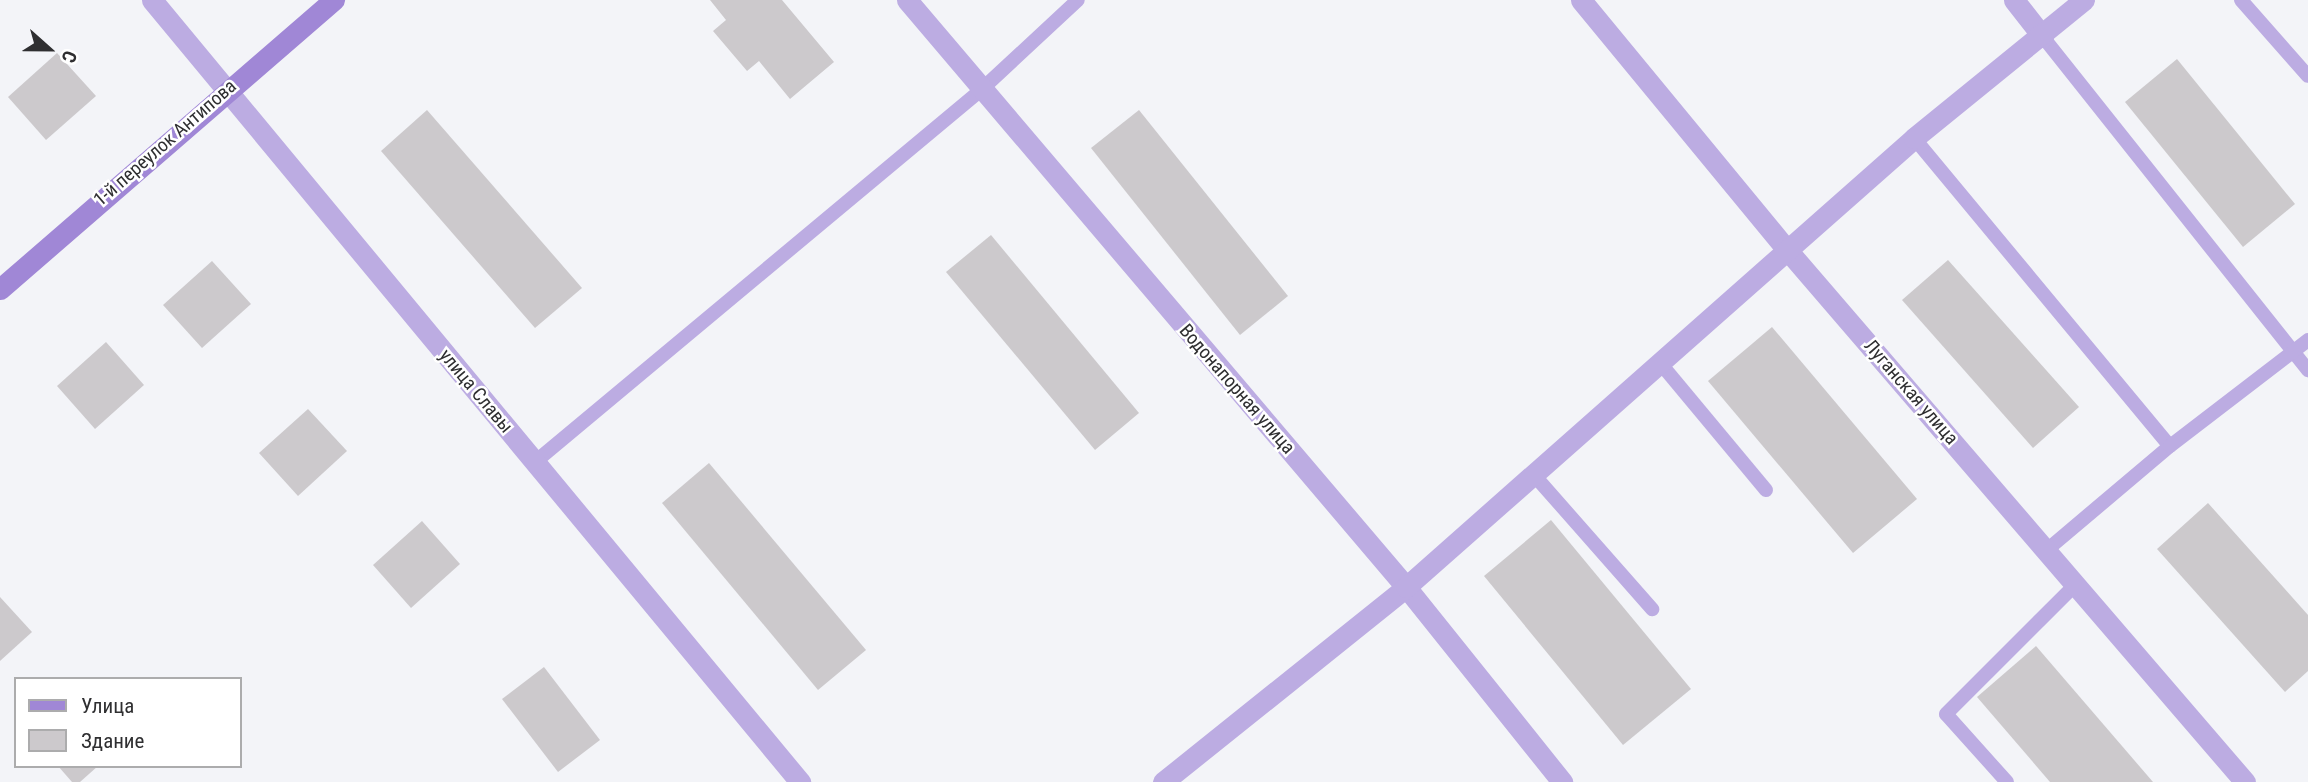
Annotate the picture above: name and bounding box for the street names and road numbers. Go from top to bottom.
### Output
street label: 1-й переулок Антипова [89,75,241,211]
street label: Водонапорная улица [1174,319,1300,459]
street label: Луганская улица [1859,335,1963,449]
street label: улица Славы [434,344,518,438]

